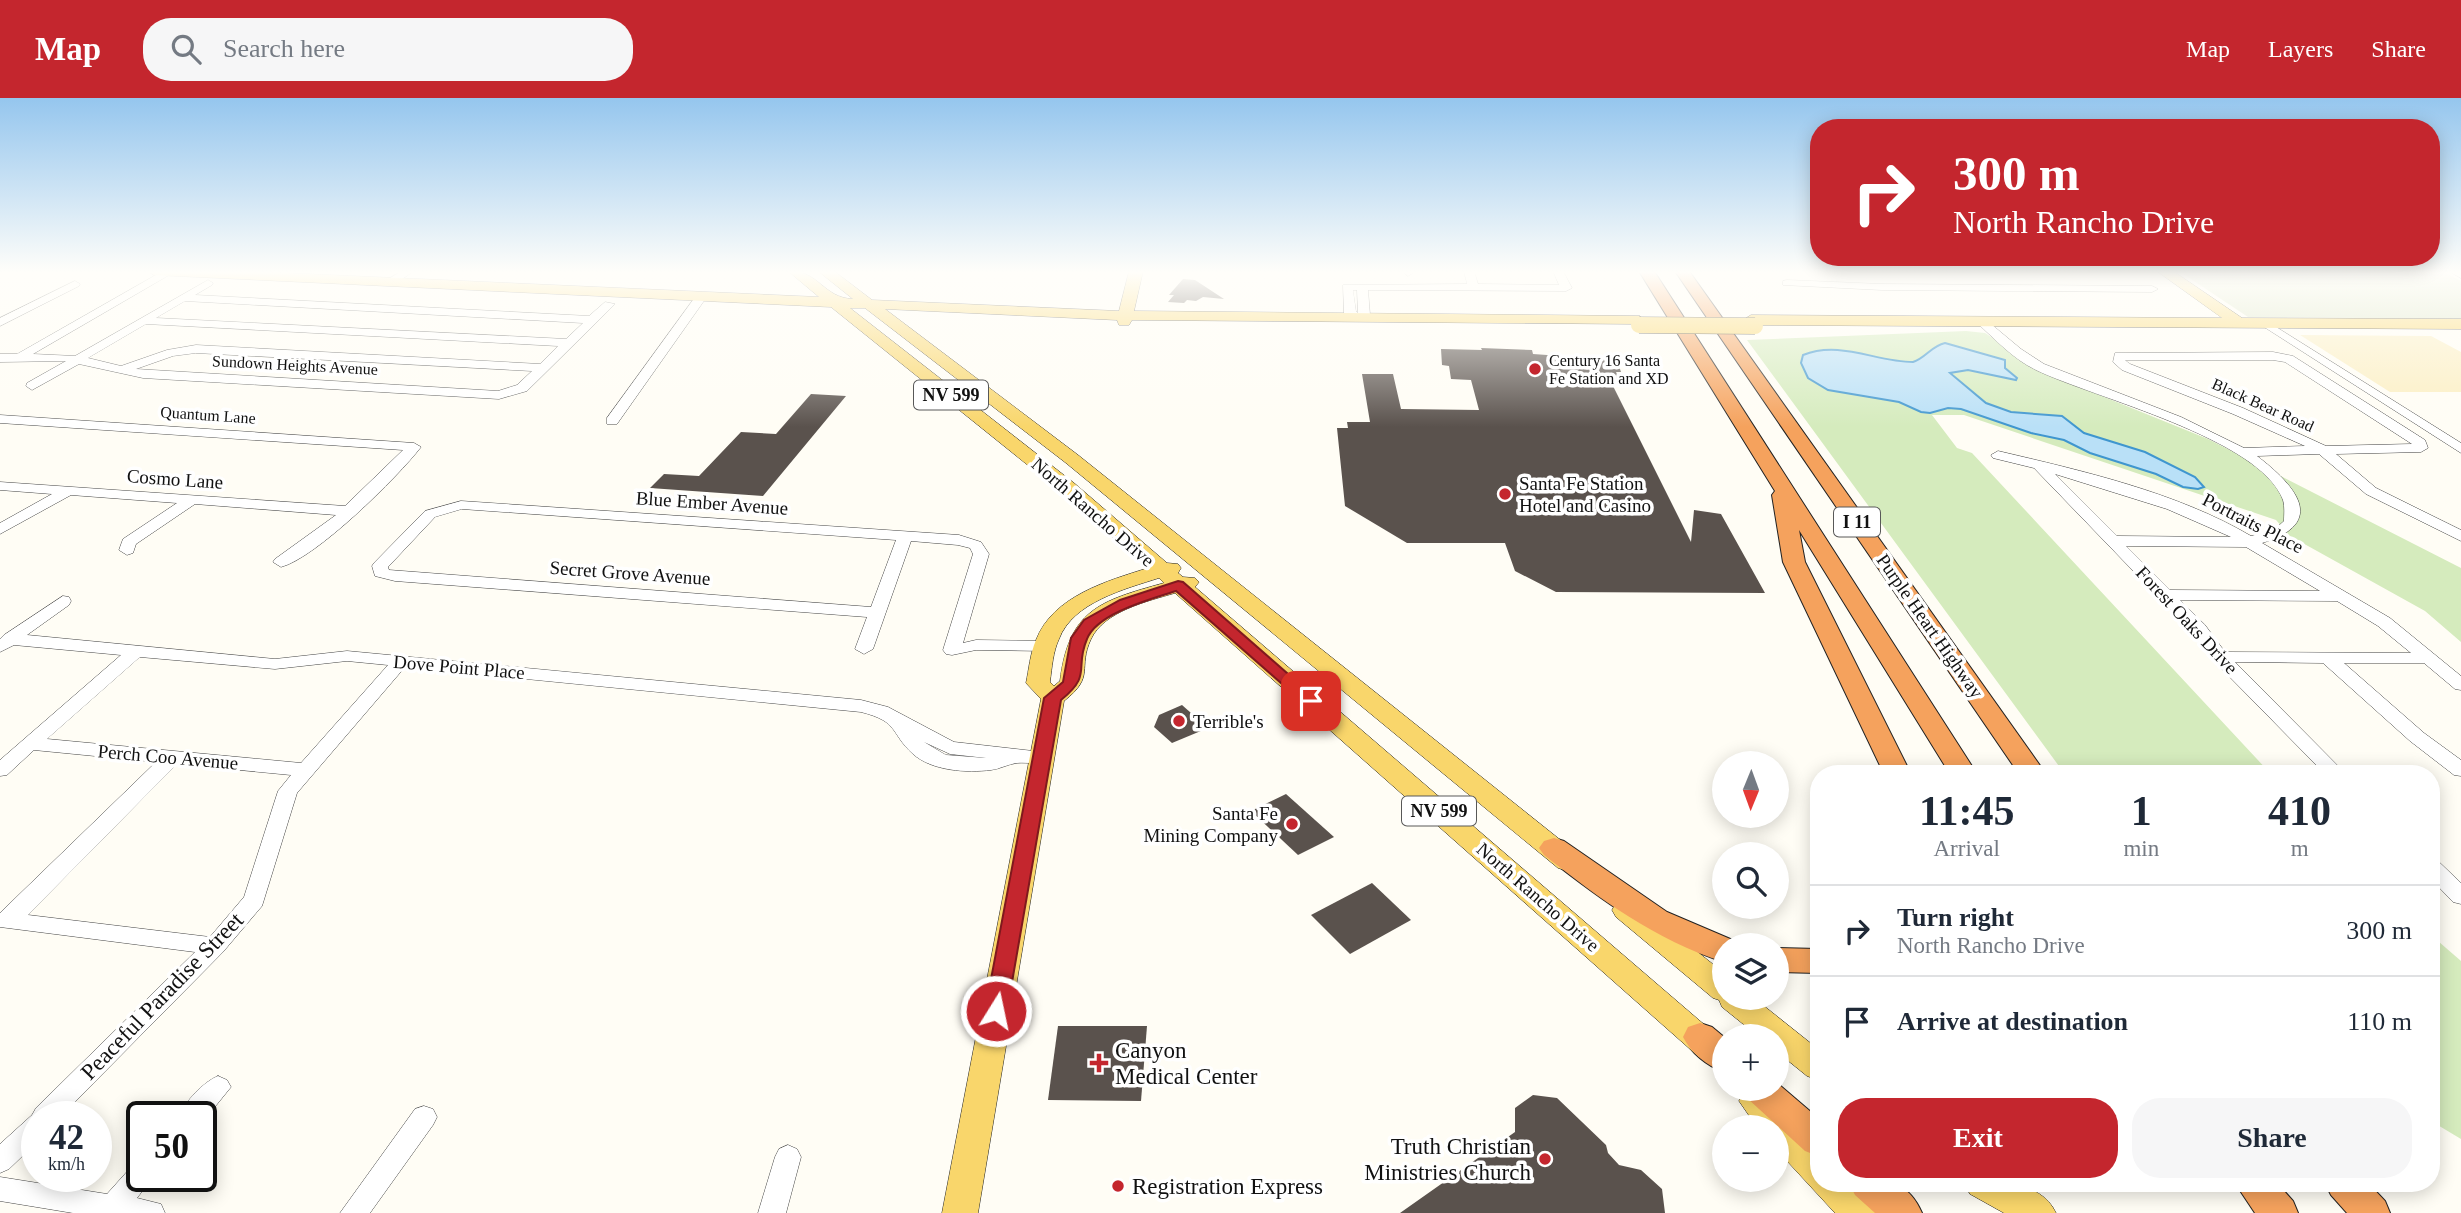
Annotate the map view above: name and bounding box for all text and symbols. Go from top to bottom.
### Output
search box [143,18,633,81]
icon: search [167,30,205,68]
text: Map [35,31,101,67]
text: Search here [223,34,345,63]
text: Map [2186,36,2230,62]
text: Layers [2268,36,2333,62]
text: Share [2371,36,2426,62]
text: 300 m [1953,146,2080,201]
icon: right [1838,147,1929,238]
text: North Rancho Drive [1953,204,2214,240]
street label: Sundown Heights Avenue [212,352,378,379]
place label: Century 16 Santa Fe Station and XD [1549,352,1669,387]
marker: Century 16 Santa Fe Station and XD [1527,361,1543,377]
street label: Black Bear Road [2210,375,2316,435]
road number: NV 599 [914,380,988,410]
street label: Quantum Lane [160,403,256,427]
street label: North Rancho Drive [1028,453,1158,571]
street label: Cosmo Lane [126,465,224,493]
place label: Santa Fe Station Hotel and Casino [1519,473,1651,516]
marker: Santa Fe Station Hotel and Casino [1497,486,1513,502]
street label: Blue Ember Avenue [635,487,789,519]
street label: Portraits Place [2199,489,2307,557]
road number: I 11 [1834,508,1880,536]
street label: Purple Heart Highway [1872,550,1988,702]
street label: Secret Grove Avenue [549,557,711,589]
street label: Forest Oaks Drive [2132,562,2242,678]
street label: Dove Point Place [392,651,526,683]
pin [1281,671,1341,731]
icon: arrive [1292,682,1330,720]
place label: Terrible's [1193,711,1264,732]
marker: Terrible's [1171,713,1187,729]
street label: Perch Coo Avenue [97,740,239,774]
north arrow [1712,751,1788,828]
map controls [1712,751,1789,1192]
text: 11:45 [1919,788,2015,834]
text: 1 [2131,788,2152,834]
text: 410 [2268,788,2331,834]
road number: NV 599 [1402,796,1476,826]
place label: Santa Fe Mining Company [1143,803,1278,846]
marker: Santa Fe Mining Company [1284,816,1300,832]
text: Arrival [1934,836,2000,861]
text: min [2123,836,2159,861]
text: m [2291,836,2309,861]
street label: North Rancho Drive [1473,838,1603,956]
button: search [1712,842,1789,919]
text: Turn right [1897,903,2014,932]
street label: Peaceful Paradise Street [76,907,249,1085]
icon: right [1838,912,1876,950]
text: 300 m [2346,916,2412,945]
button: layers [1712,933,1789,1010]
text: North Rancho Drive [1897,933,2085,958]
position arrow [959,974,1033,1048]
icon: arrive [1838,1003,1876,1041]
text: Arrive at destination [1897,1007,2128,1036]
text: 110 m [2347,1007,2412,1036]
button: + [1712,1024,1789,1101]
place label: Canyon Medical Center [1115,1038,1258,1089]
marker: Canyon Medical Center [1089,1053,1109,1073]
button: Exit [1838,1098,2118,1178]
button: Share [2132,1098,2412,1178]
speed limit sign: 50 [126,1101,217,1192]
button: − [1712,1115,1789,1192]
text: 42 [49,1118,84,1157]
place label: Truth Christian Ministries Church [1364,1134,1531,1185]
marker: Truth Christian Ministries Church [1537,1151,1553,1167]
text: km/h [48,1154,85,1174]
place label: Registration Express [1132,1174,1323,1199]
marker: Registration Express [1110,1178,1126,1194]

